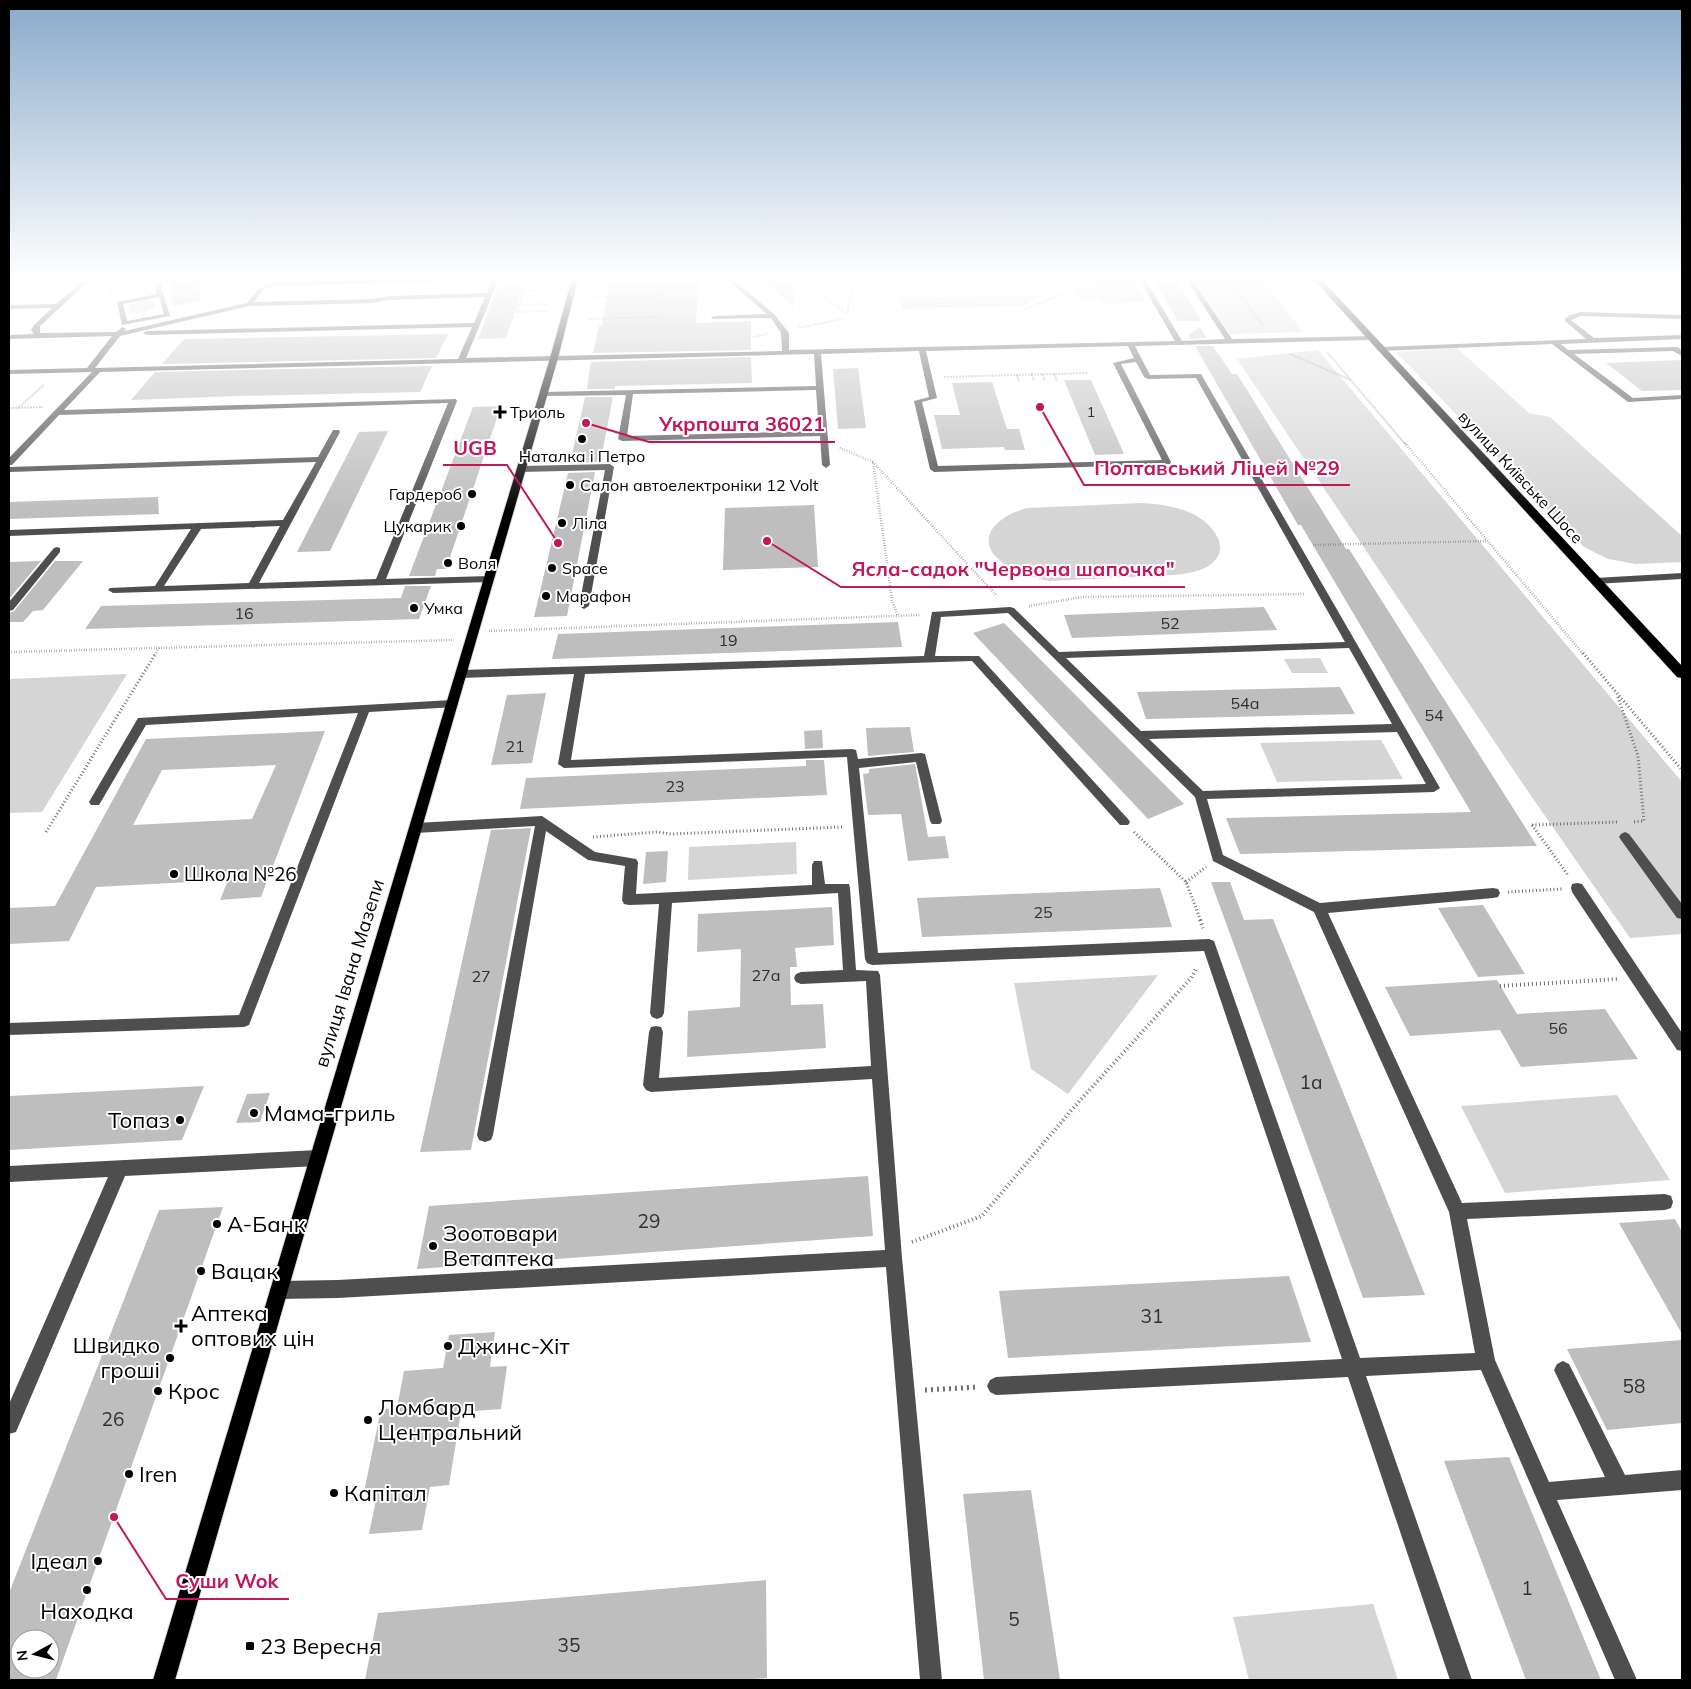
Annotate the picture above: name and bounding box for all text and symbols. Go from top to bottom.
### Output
place label: Триоль [510,402,565,422]
house number: 1 [1087,403,1095,421]
marker: Триоль [494,406,506,418]
callout: Укрпошта 36021 [649,407,835,442]
street label: вулиця Київське Шосе [1454,407,1588,547]
text: Укрпошта 36021 [658,411,825,436]
callout: UGB [443,430,507,465]
marker: Наталка і Петро [576,433,588,445]
text: UGB [453,435,497,460]
place label: Наталка і Петро [519,446,645,466]
callout: Полтавський Ліцей №29 [1084,450,1350,485]
text: Полтавський Ліцей №29 [1094,455,1340,480]
place label: Салон автоелектроніки 12 Volt [580,475,819,495]
marker: Салон автоелектроніки 12 Volt [564,479,576,491]
place label: Гардероб [389,484,462,504]
marker: Гардероб [466,488,478,500]
place label: Ліла [572,513,607,533]
place label: Цукарик [384,516,451,536]
marker: Ліла [556,517,568,529]
marker: Цукарик [455,520,467,532]
callout: Ясла-садок "Червона шапочка" [841,552,1185,587]
place label: Воля [458,553,496,573]
text: Ясла-садок "Червона шапочка" [851,556,1175,581]
marker: Воля [442,557,454,569]
place label: Space [562,558,608,578]
marker: Space [546,562,558,574]
place label: Марафон [556,586,631,606]
marker: Марафон [540,590,552,602]
place label: Умка [423,598,463,618]
marker: Умка [408,602,420,614]
house number: 16 [234,603,254,623]
house number: 52 [1160,613,1180,633]
house number: 19 [718,630,738,650]
house number: 54а [1231,693,1259,713]
house number: 54 [1424,705,1444,725]
house number: 21 [505,736,525,756]
house number: 23 [665,776,685,796]
place label: Школа №26 [184,862,297,886]
marker: Школа №26 [168,868,180,880]
street label: вулиця Івана Мазепи [309,876,389,1070]
house number: 25 [1033,902,1053,922]
house number: 27а [752,965,780,985]
house number: 27 [471,966,491,986]
house number: 56 [1548,1018,1568,1038]
house number: 1а [1300,1070,1323,1094]
place label: Мама-гриль [264,1099,395,1127]
place label: Топаз [108,1106,170,1134]
marker: Мама-гриль [248,1107,260,1119]
marker: Топаз [174,1114,186,1126]
house number: 29 [638,1209,660,1233]
place label: А-Банк [227,1210,306,1238]
marker: А-Банк [211,1218,223,1230]
place label: Зоотовари Ветаптека [443,1219,558,1272]
marker: Зоотовари Ветаптека [427,1240,439,1252]
place label: Вацак [211,1257,278,1285]
marker: Вацак [195,1265,207,1277]
place label: Аптека оптових цін [191,1299,315,1352]
house number: 31 [1141,1304,1163,1328]
marker: Аптека оптових цін [175,1320,187,1332]
place label: Швидко гроші [73,1331,160,1384]
place label: Джинс-Хіт [458,1332,569,1360]
marker: Джинс-Хіт [442,1340,454,1352]
marker: Швидко гроші [164,1352,176,1364]
house number: 58 [1623,1374,1645,1398]
place label: Крос [168,1377,220,1405]
marker: Крос [152,1385,164,1397]
place label: Ломбард Центральний [378,1393,522,1446]
house number: 26 [102,1407,124,1431]
marker: Ломбард Центральний [362,1414,374,1426]
place label: Iren [139,1460,177,1488]
marker: Iren [123,1468,135,1480]
place label: Капітал [344,1479,427,1507]
marker: Капітал [328,1487,340,1499]
place label: Ідеал [30,1547,88,1575]
marker: Ідеал [92,1555,104,1567]
callout: Суши Wok [166,1564,289,1599]
text: Суши Wok [175,1568,280,1593]
house number: 1 [1521,1576,1533,1600]
marker: Находка [81,1584,93,1596]
place label: Находка [40,1597,134,1625]
house number: 5 [1008,1607,1020,1631]
north arrow [10,1629,60,1679]
place label: 23 Вересня [260,1632,381,1660]
house number: 35 [558,1633,580,1657]
marker: 23 Вересня [244,1640,256,1652]
text: N [13,1649,32,1662]

